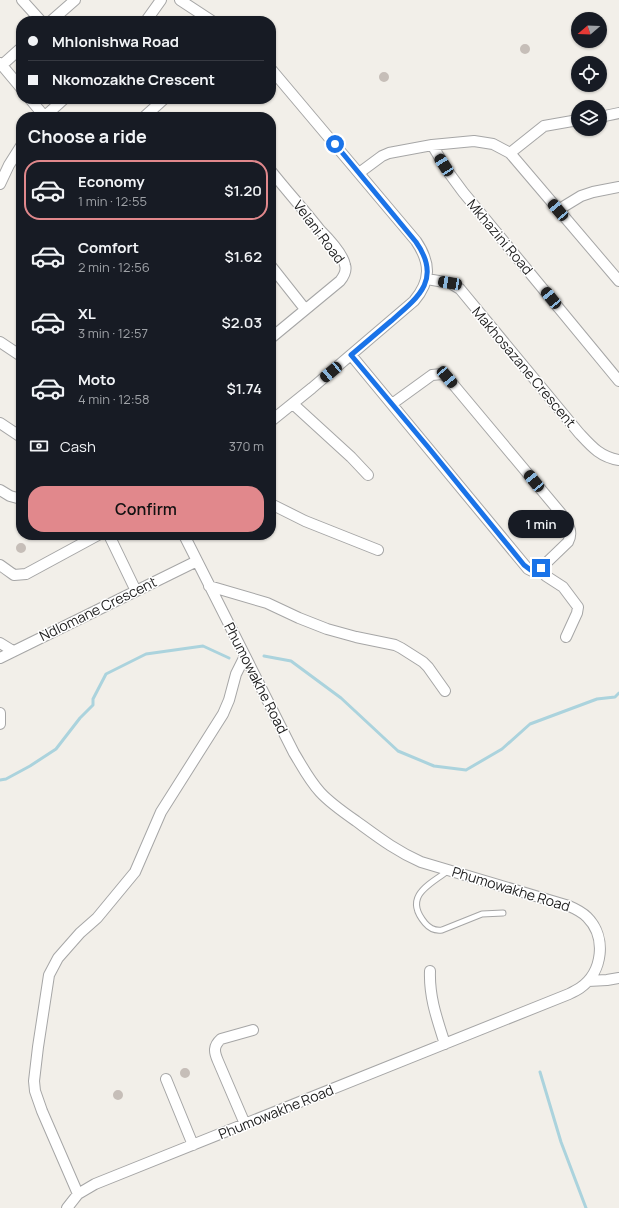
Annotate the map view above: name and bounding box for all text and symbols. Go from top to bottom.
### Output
north arrow [571,12,607,48]
map controls [571,12,607,136]
text: Mhlonishwa Road [52,31,179,52]
button: locate [571,56,607,92]
text: Nkomozakhe Crescent [52,69,215,90]
button: layers [571,100,607,136]
text: Choose a ride [28,124,147,148]
route start [326,135,344,153]
car [432,152,456,178]
text: Economy [78,171,145,192]
icon: car [30,172,66,208]
text: $1.20 [224,180,262,201]
text: 1 min · 12:55 [78,192,147,210]
street label: Mkhazini Road [463,195,538,278]
street label: Velani Road [289,196,349,267]
car [546,197,570,223]
text: Comfort [78,237,139,258]
icon: car [30,238,66,274]
text: $1.62 [225,246,262,267]
text: 2 min · 12:56 [78,258,150,276]
car [437,275,463,291]
car [539,285,563,311]
street label: Makhosazane Crescent [468,302,581,431]
text: XL [78,303,96,324]
icon: car [30,304,66,340]
text: $2.03 [221,312,262,333]
text: 3 min · 12:57 [78,324,148,342]
car [318,360,344,384]
car [435,364,459,390]
text: Moto [78,369,115,390]
icon: car [30,370,66,406]
text: $1.74 [226,378,262,399]
text: 4 min · 12:58 [78,390,150,408]
icon: cash [28,435,50,457]
text: Cash [60,436,96,457]
text: 370 m [229,437,264,455]
car [522,468,546,494]
button: Confirm [28,486,264,532]
callout: 1 min [508,510,574,538]
text: 1 min [526,515,557,533]
route end [532,559,550,577]
street label: Ndlomane Crescent [36,572,160,645]
street label: Phumowakhe Road [220,619,293,737]
street label: Phumowakhe Road [450,862,572,916]
street label: Phumowakhe Road [215,1080,336,1143]

